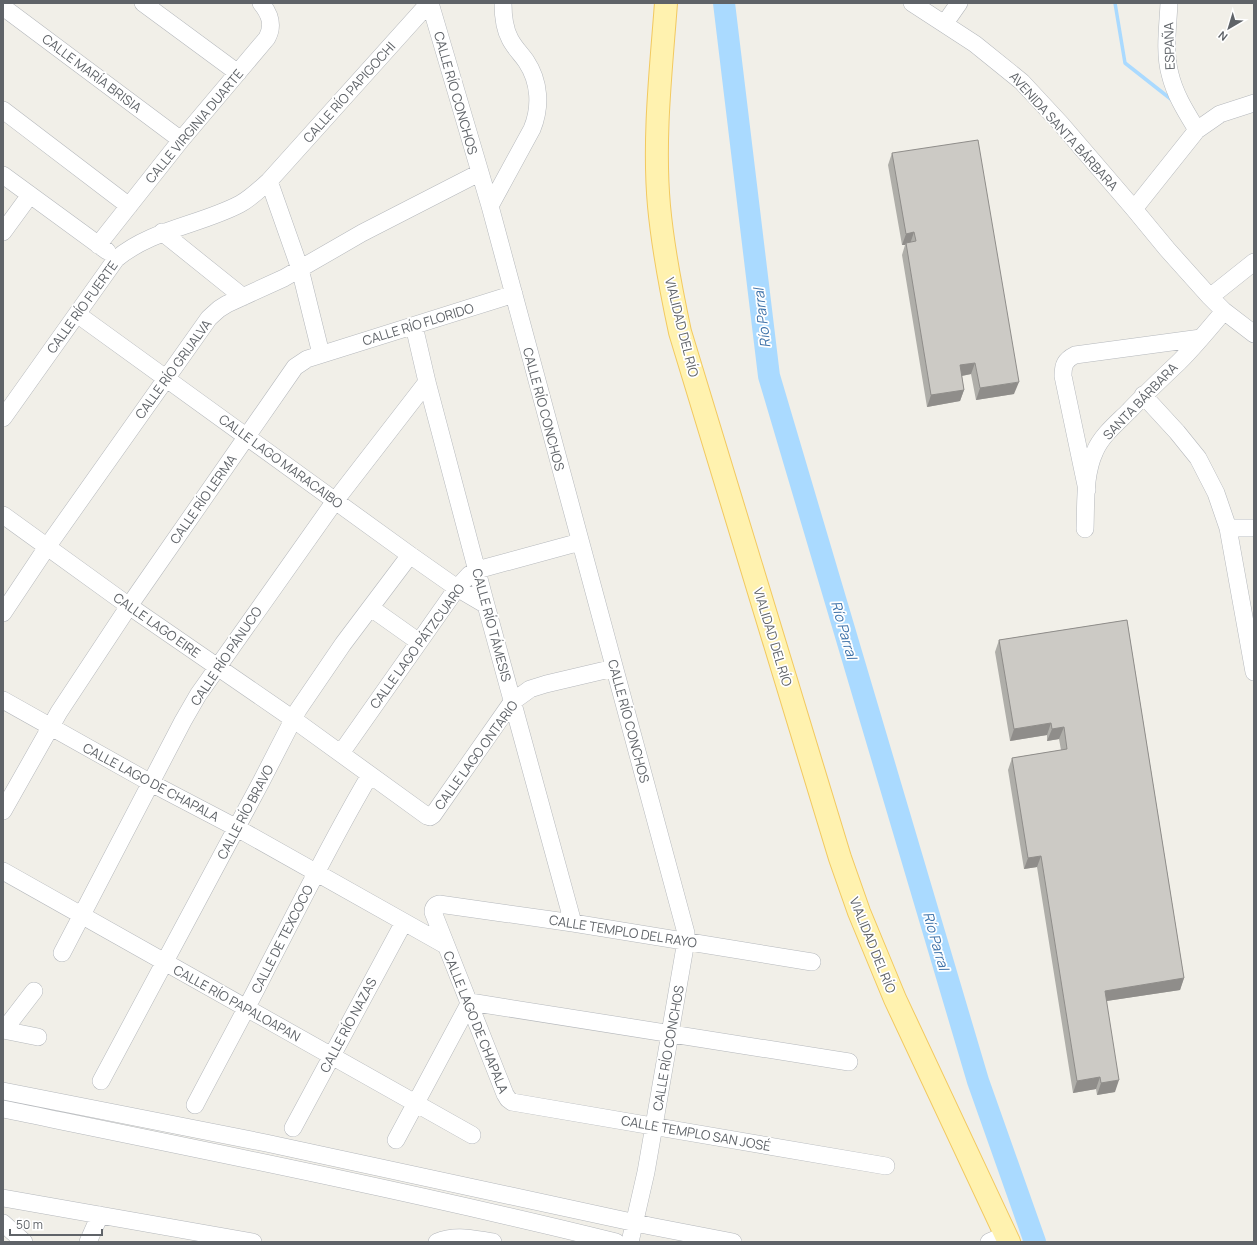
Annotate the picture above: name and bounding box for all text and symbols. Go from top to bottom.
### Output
north arrow [1209,8,1249,48]
street label: ESPAÑA [1159,22,1179,70]
text: N [1215,28,1230,45]
street label: CALLE RÍO CONCHOS [430,29,482,157]
street label: CALLE MARÍA BRISIA [39,30,145,116]
street label: CALLE RÍO PAPIGOCHI [299,38,399,146]
street label: CALLE VIRGINIA DUARTE [141,65,247,187]
street label: AVENIDA SANTA BÁRBARA [1006,68,1122,194]
street label: CALLE RÍO FUERTE [42,257,122,357]
street label: VIALIDAD DEL RÍO [661,275,703,379]
water label: Río Parral [748,285,775,349]
street label: CALLE RÍO FLORIDO [360,298,476,349]
street label: CALLE RÍO GRIJALVA [131,316,215,422]
street label: CALLE RÍO CONCHOS [519,345,569,473]
street label: SANTA BÁRBARA [1099,359,1181,443]
street label: CALLE LAGO MARACAIBO [215,410,347,513]
street label: CALLE RÍO LERMA [165,451,241,547]
street label: CALLE RÍO TÁMESIS [468,566,516,684]
street label: CALLE LAGO PÁTZCUARO [365,579,469,712]
street label: VIALIDAD DEL RÍO [749,586,797,689]
street label: CALLE LAGO EIRE [110,588,204,662]
water label: Río Parral [827,598,862,663]
street label: CALLE RÍO PÁNUCO [186,602,266,709]
street label: CALLE RÍO CONCHOS [604,657,654,785]
street label: CALLE LAGO ONTARIO [430,696,522,813]
street label: CALLE LAGO DE CHAPALA [80,738,222,826]
street label: CALLE RÍO BRAVO [213,761,278,862]
street label: CALLE DE TEXCOCO [247,881,317,996]
street label: VIALIDAD DEL RÍO [846,894,901,996]
water label: Río Parral [919,909,954,974]
street label: CALLE TEMPLO DEL RAYO [548,910,699,952]
street label: CALLE LAGO DE CHAPALA [439,948,513,1096]
street label: CALLE RÍO PAPALOAPAN [170,961,304,1045]
street label: CALLE RÍO NAZAS [315,974,381,1076]
street label: CALLE RÍO CONCHOS [648,984,688,1112]
street label: CALLE TEMPLO SAN JOSÉ [620,1111,772,1155]
scale bar [10,1211,102,1237]
text: 50 m [16,1216,43,1233]

